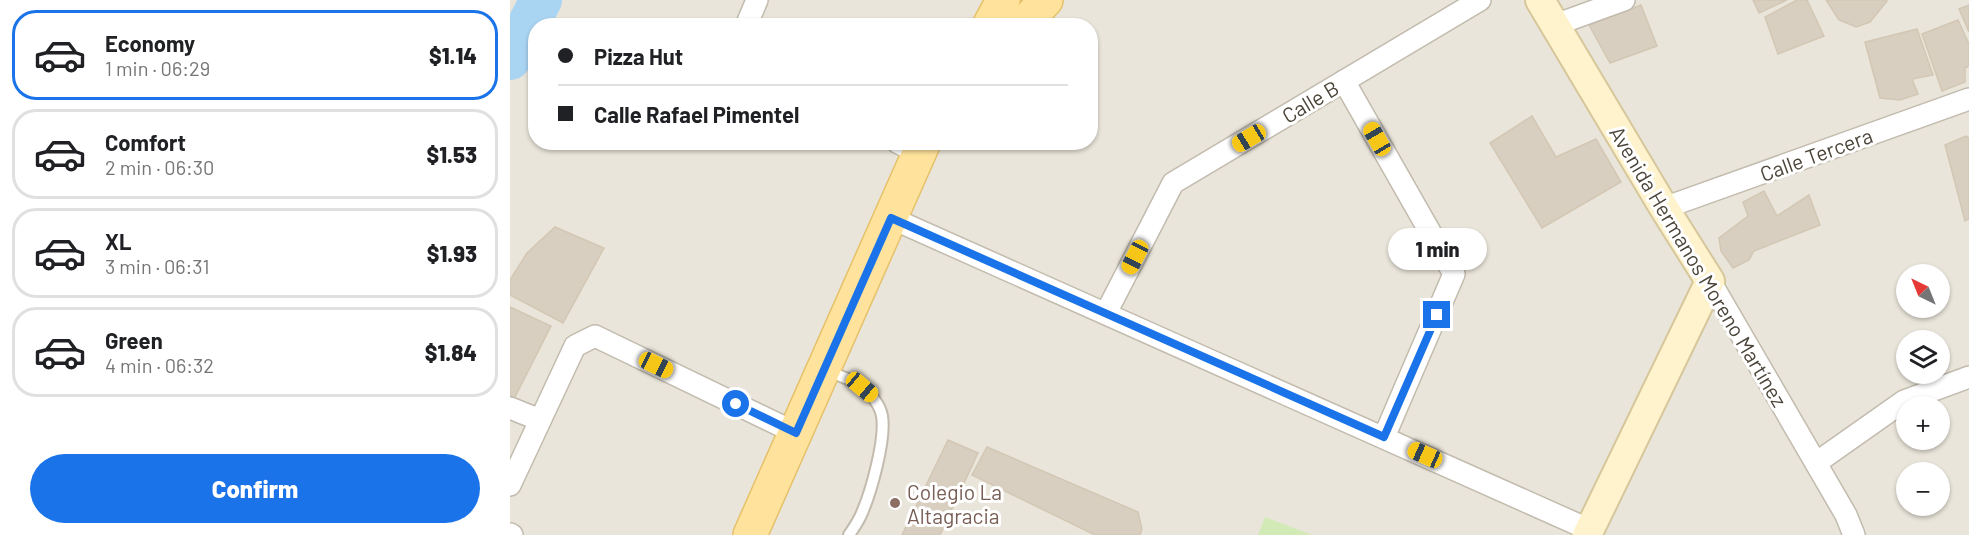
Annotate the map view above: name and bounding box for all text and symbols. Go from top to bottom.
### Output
icon: car [33,28,87,82]
text: Economy [105,30,195,56]
text: $1.14 [429,42,477,68]
text: Pizza Hut [594,43,683,69]
text: 1 min · 06:29 [105,56,210,80]
street label: Calle B [1277,74,1343,128]
text: Calle Rafael Pimentel [594,101,799,127]
car [1360,119,1394,159]
car [1229,121,1269,155]
street label: Avenida Hermanos Moreno Martínez [1605,121,1793,411]
street label: Calle Tercera [1756,122,1876,186]
icon: car [33,127,87,181]
text: Comfort [105,129,186,155]
text: $1.53 [427,141,477,167]
text: 2 min · 06:30 [105,155,214,179]
icon: car [33,226,87,280]
text: XL [105,228,131,254]
callout: 1 min [1388,228,1486,270]
car [1119,237,1151,277]
text: 1 min [1416,237,1459,261]
text: $1.93 [427,240,477,266]
text: 3 min · 06:31 [105,254,209,278]
north arrow [1896,264,1950,318]
map controls [1896,264,1950,516]
route end [1423,301,1450,328]
icon: car [33,325,87,379]
text: Green [105,327,163,353]
button: layers [1896,330,1950,384]
text: $1.84 [425,339,477,365]
car [636,349,676,381]
text: 4 min · 06:32 [105,353,214,377]
car [842,369,882,405]
route start [722,390,749,417]
button: + [1896,396,1950,450]
car [1405,439,1445,471]
button: Confirm [30,454,480,523]
button: − [1896,462,1950,516]
place label: Colegio La Altagracia [907,479,1002,528]
marker: Colegio La Altagracia [888,496,902,510]

